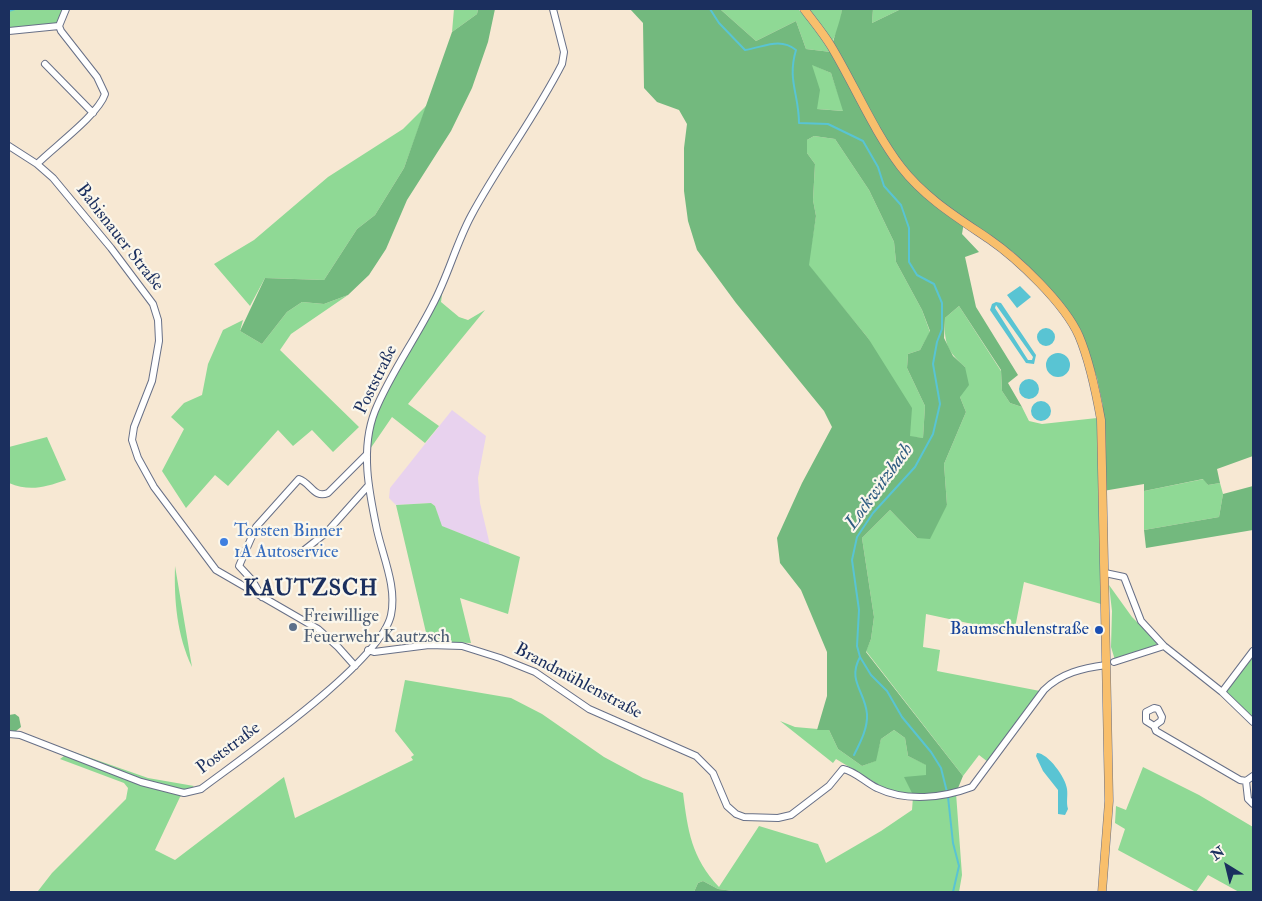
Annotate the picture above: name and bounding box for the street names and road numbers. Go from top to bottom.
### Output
street label: Babisnauer Straße [70,180,168,296]
street label: Poststraße [351,342,403,418]
street label: Brandmühlenstraße [511,639,645,725]
street label: Poststraße [193,718,265,780]

